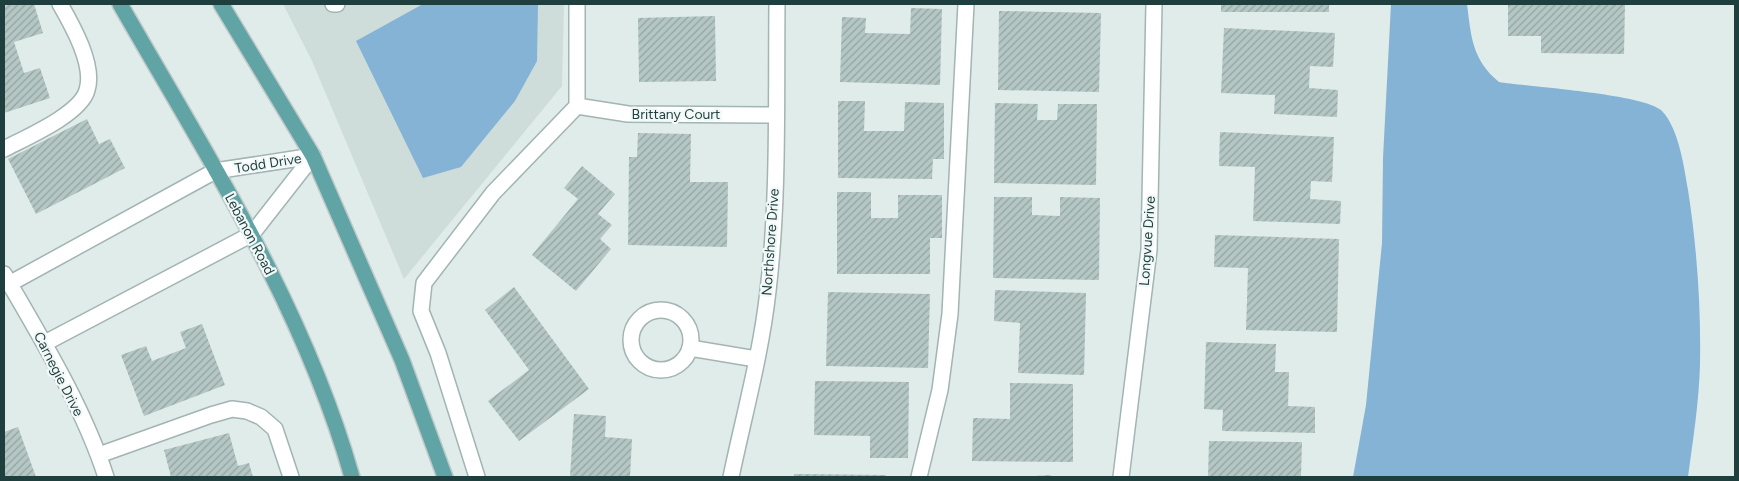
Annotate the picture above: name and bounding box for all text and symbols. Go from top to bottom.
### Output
street label: Brittany Court [632,106,720,123]
street label: Todd Drive [234,150,303,177]
street label: Northshore Drive [758,187,783,296]
street label: Lebanon Road [221,191,278,278]
street label: Longvue Drive [1136,195,1159,287]
street label: Carnegie Drive [30,329,87,420]

